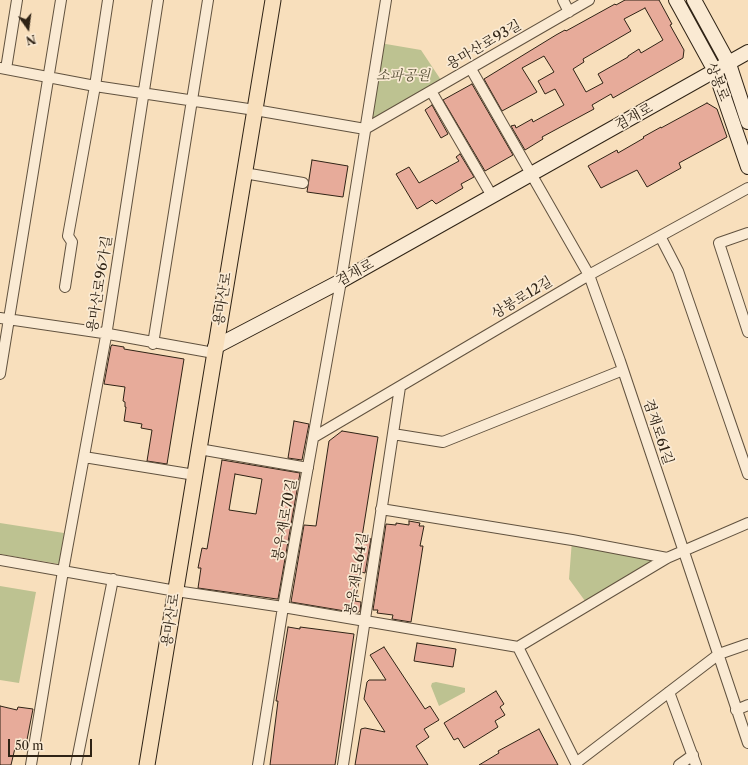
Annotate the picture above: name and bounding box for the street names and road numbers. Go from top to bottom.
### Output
street label: 용마산로93길 [444,17,524,73]
street label: 상봉로 [702,60,732,104]
street label: 겸재로 [612,100,656,134]
street label: 용마산로96가길 [84,235,116,333]
street label: 겸재로 [333,256,377,290]
street label: 용마산로 [210,271,236,327]
street label: 상봉로12길 [489,273,555,323]
street label: 겸재로61길 [639,397,677,467]
street label: 봉우재로70길 [269,477,301,563]
street label: 봉우재로64길 [342,531,372,617]
street label: 용마산로 [158,592,184,648]

